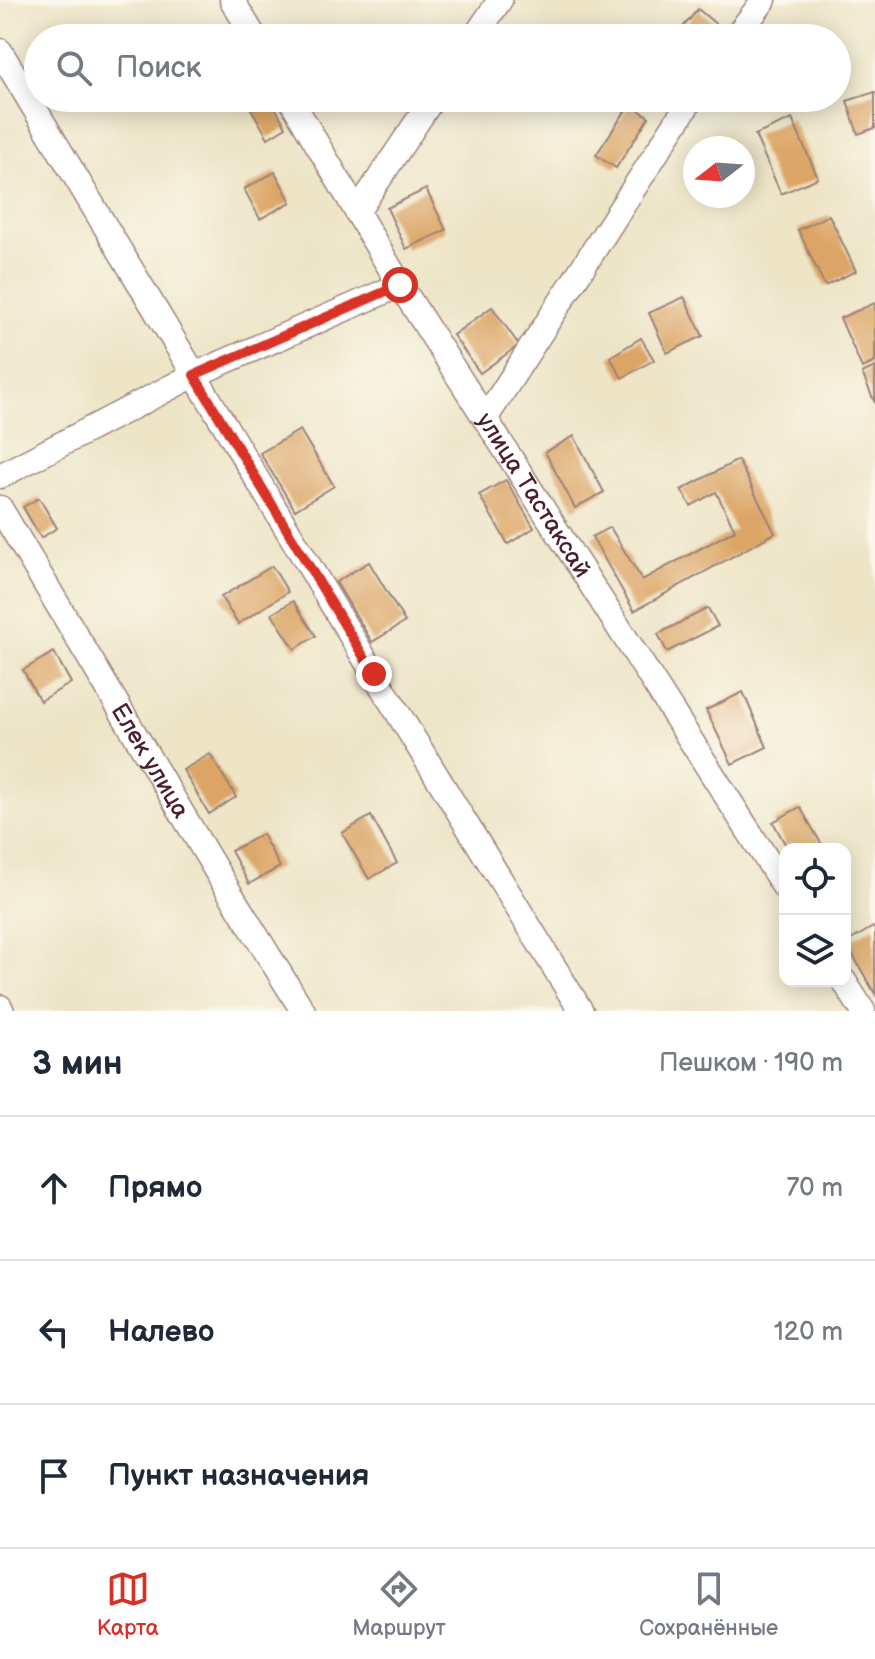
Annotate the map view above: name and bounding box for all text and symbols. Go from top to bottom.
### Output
search box [24,24,851,112]
icon: search [52,46,96,90]
text: Поиск [116,50,202,86]
north arrow [683,136,755,208]
route start [382,267,418,303]
street label: улица Тастаксай [471,407,597,583]
route end [356,656,392,692]
street label: Елек улица [105,698,196,823]
map controls [779,843,851,987]
button: locate [779,843,851,915]
button: layers [779,915,851,987]
text: 3 мин [32,1043,123,1084]
text: Пешком · 190 m [659,1048,843,1079]
icon: ahead [32,1166,76,1210]
text: Прямо [108,1170,202,1206]
text: 70 m [786,1173,843,1204]
icon: left [32,1310,76,1354]
text: Налево [108,1314,214,1350]
text: 120 m [774,1317,843,1348]
icon: arrive [32,1454,76,1498]
text: Пункт назначения [108,1458,369,1494]
tab: Карта [97,1567,159,1642]
tab: Маршрут [352,1567,446,1642]
tab: Сохранённые [639,1567,778,1642]

